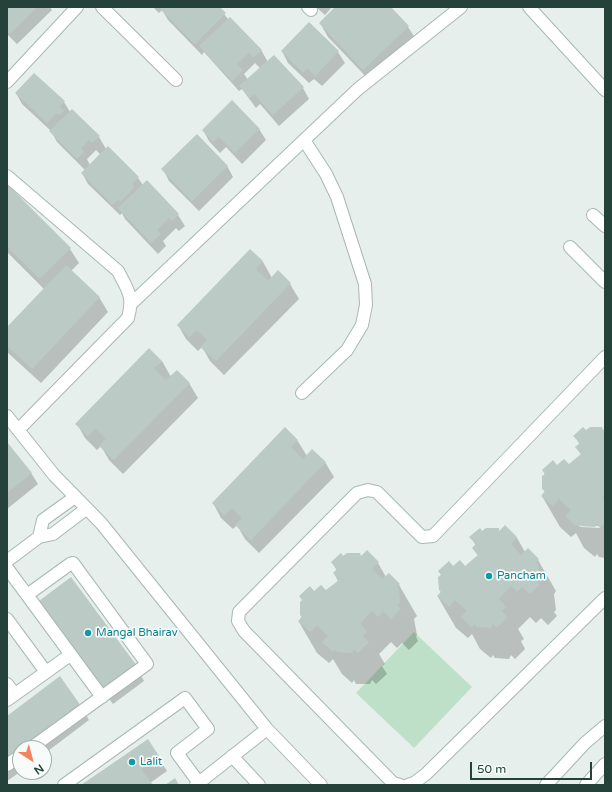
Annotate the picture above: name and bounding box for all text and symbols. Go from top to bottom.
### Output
place label: Pancham [497,569,546,583]
marker: Pancham [484,571,494,581]
place label: Mangal Bhairav [96,626,178,640]
marker: Mangal Bhairav [83,628,93,638]
north arrow [12,740,52,780]
scale bar [472,754,594,780]
place label: Lalit [140,755,162,769]
marker: Lalit [127,757,137,767]
text: N [31,761,46,777]
text: 50 m [477,762,506,776]

